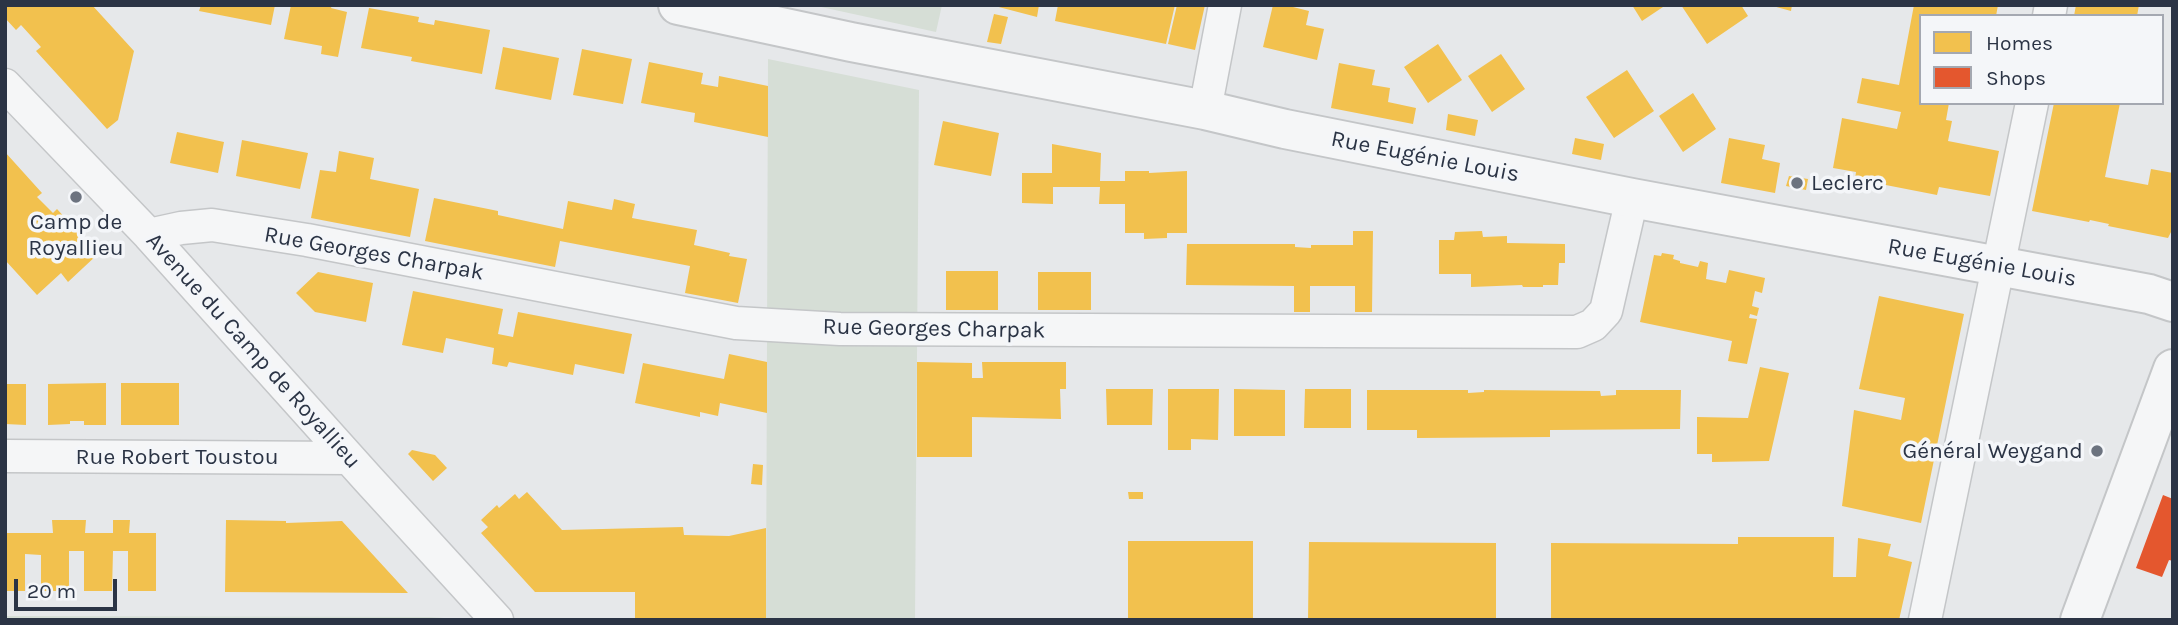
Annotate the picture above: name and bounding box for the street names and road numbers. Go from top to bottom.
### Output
street label: Rue Eugénie Louis [1329,125,1521,189]
street label: Rue Georges Charpak [262,221,486,287]
street label: Avenue du Camp de Royallieu [140,227,366,475]
street label: Rue Eugénie Louis [1885,233,2079,293]
street label: Rue Georges Charpak [822,313,1046,345]
street label: Rue Robert Toustou [75,443,279,471]

